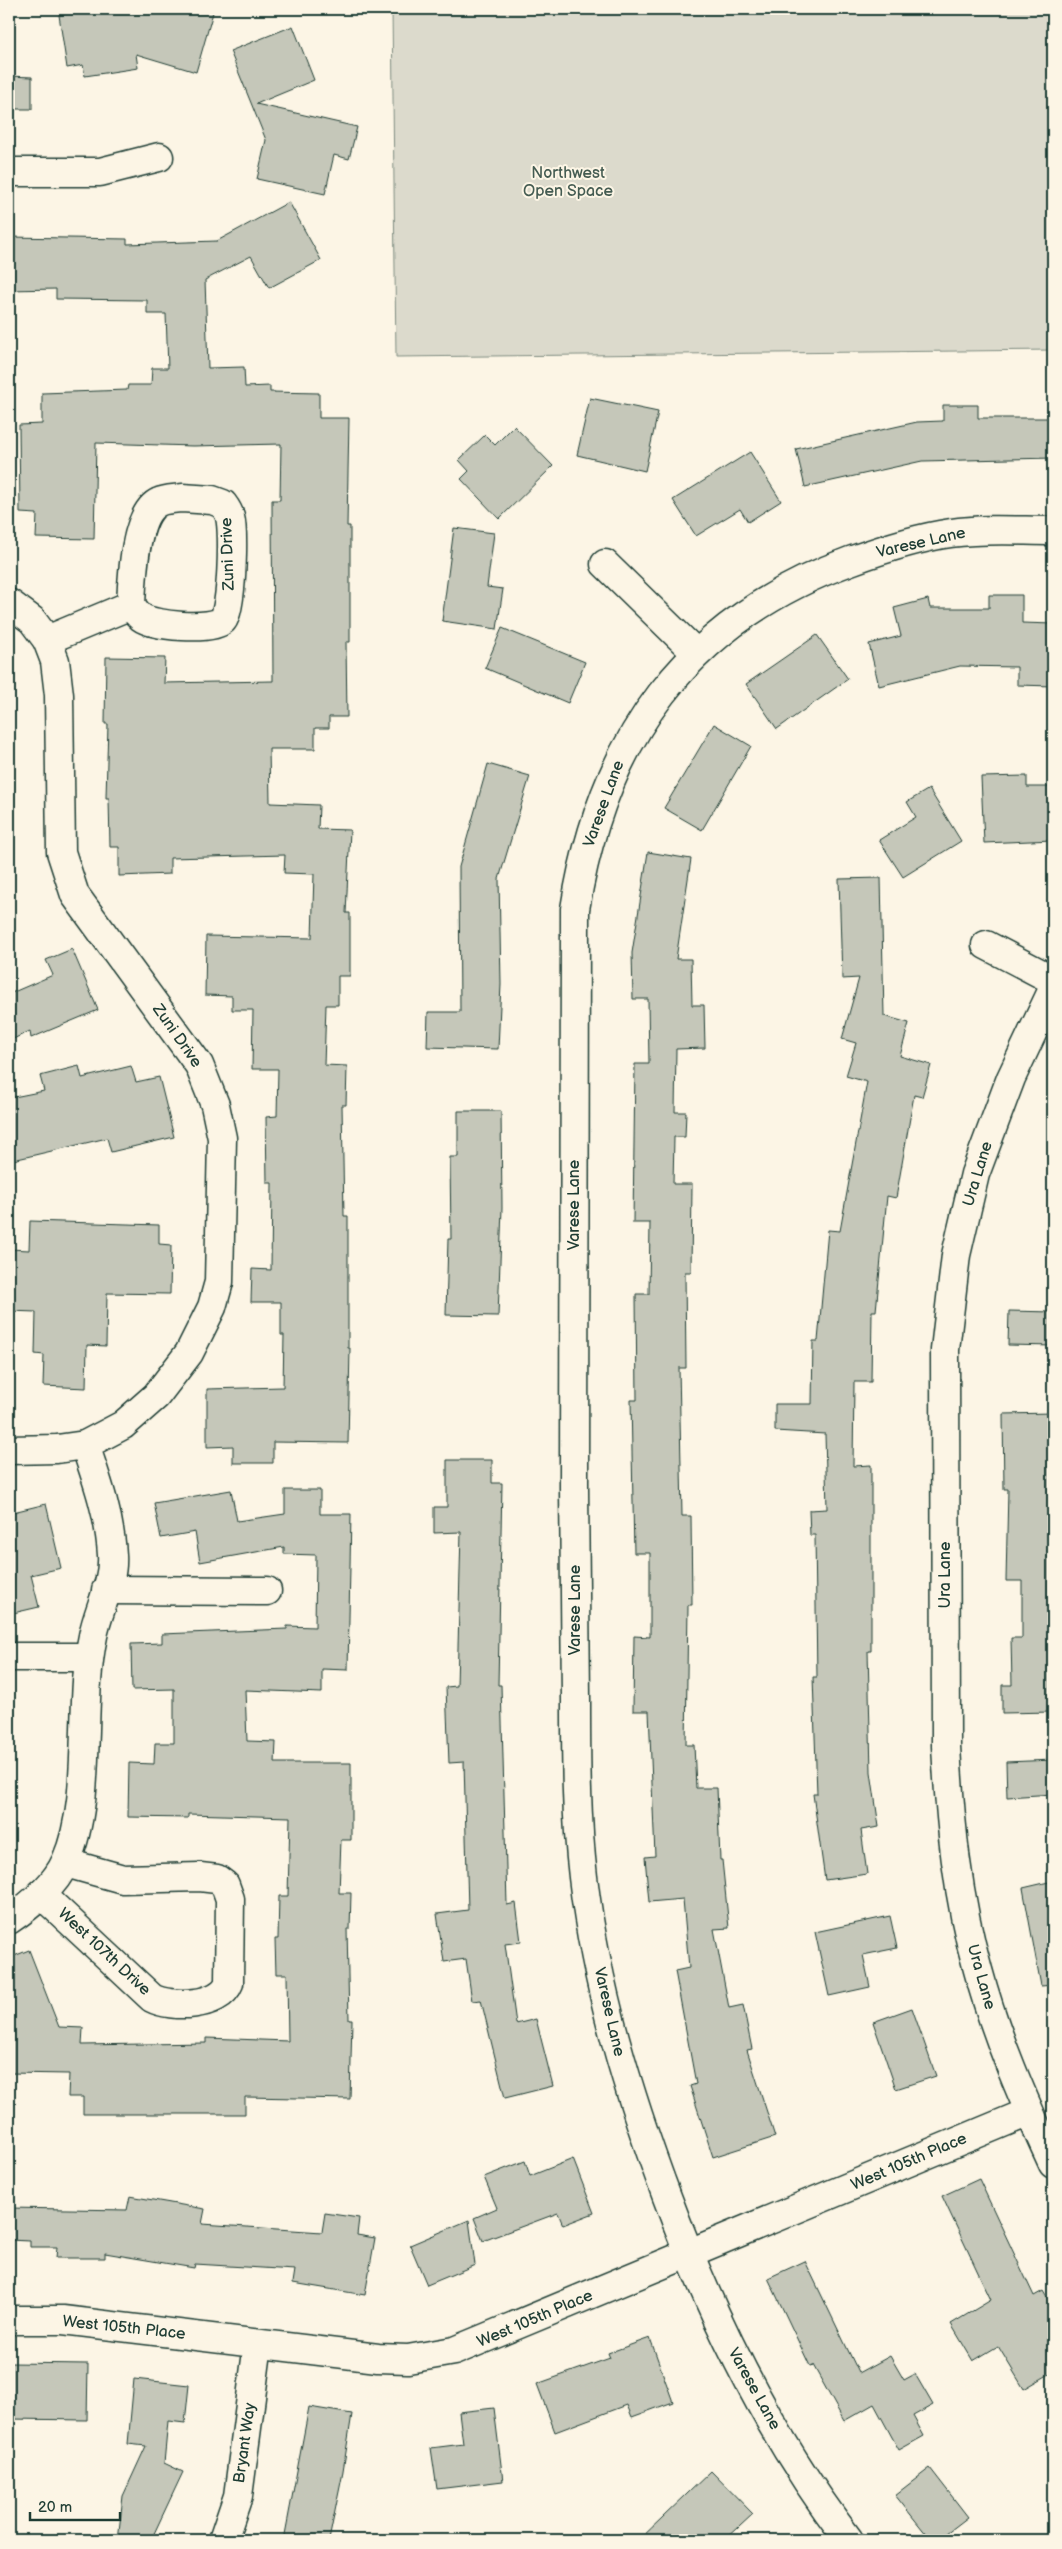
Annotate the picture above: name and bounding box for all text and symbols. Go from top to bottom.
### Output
park label: Northwest Open Space [523,164,614,201]
street label: Zuni Drive [217,517,239,592]
street label: Varese Lane [875,523,968,562]
street label: Varese Lane [580,758,629,850]
street label: Zuni Drive [148,1000,206,1072]
street label: Ura Lane [959,1139,997,1209]
street label: Varese Lane [565,1159,584,1250]
street label: Ura Lane [936,1541,955,1608]
street label: Varese Lane [566,1564,585,1655]
street label: West 107th Drive [54,1904,155,2000]
street label: Ura Lane [963,1942,999,2012]
street label: Varese Lane [590,1966,629,2059]
street label: West 105th Place [848,2129,970,2195]
street label: West 105th Place [474,2286,596,2352]
street label: West 105th Place [61,2312,187,2344]
street label: Varese Lane [724,2345,785,2434]
street label: Bryant Way [230,2401,260,2484]
scale bar [30,2489,120,2521]
text: 20 m [38,2498,72,2517]

